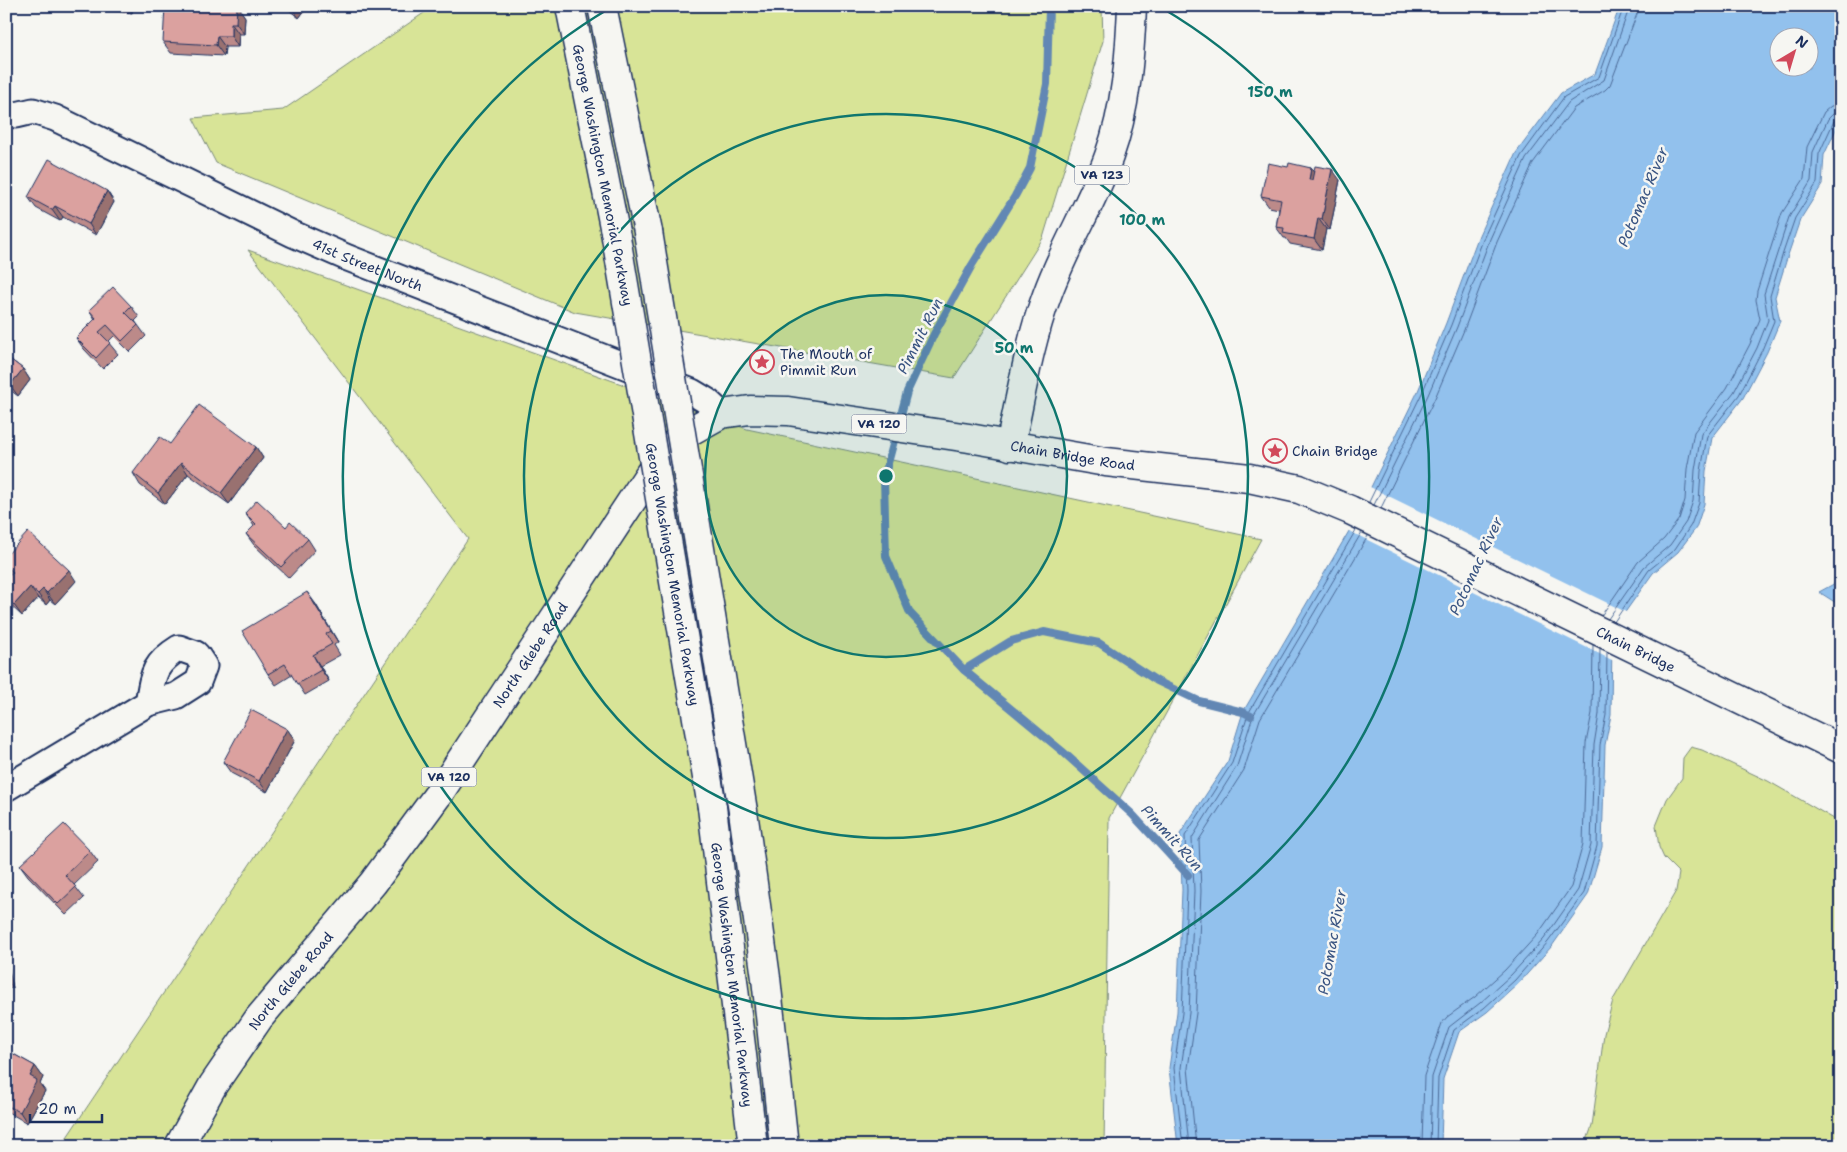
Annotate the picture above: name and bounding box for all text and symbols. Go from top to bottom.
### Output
north arrow [1770,28,1820,78]
text: N [1792,31,1812,52]
street label: George Washington Memorial Parkway [569,43,637,307]
text: 150 m [1247,82,1293,102]
water label: Potomac River [1613,143,1673,250]
road number: VA 123 [1074,166,1130,184]
text: 100 m [1119,210,1165,230]
street label: 41st Street North [309,234,425,295]
water label: Pimmit Run [892,295,948,377]
text: 50 m [995,338,1034,358]
place label: The Mouth of Pimmit Run [780,345,873,379]
place icon: The Mouth of Pimmit Run [749,349,775,375]
road number: VA 120 [852,414,906,434]
street label: Chain Bridge Road [1009,436,1136,474]
place icon: Chain Bridge [1262,438,1288,464]
street label: George Washington Memorial Parkway [642,441,704,707]
place label: Chain Bridge [1292,442,1378,460]
centre of rings [877,467,895,485]
water label: Potomac River [1444,513,1508,618]
street label: North Glebe Road [489,598,572,711]
street label: Chain Bridge [1593,622,1678,676]
road number: VA 120 [422,768,476,786]
water label: Pimmit Run [1137,801,1207,875]
street label: George Washington Memorial Parkway [707,841,757,1108]
water label: Potomac River [1313,887,1351,996]
street label: North Glebe Road [244,928,337,1034]
scale bar [30,1092,102,1124]
text: 20 m [38,1099,77,1119]

